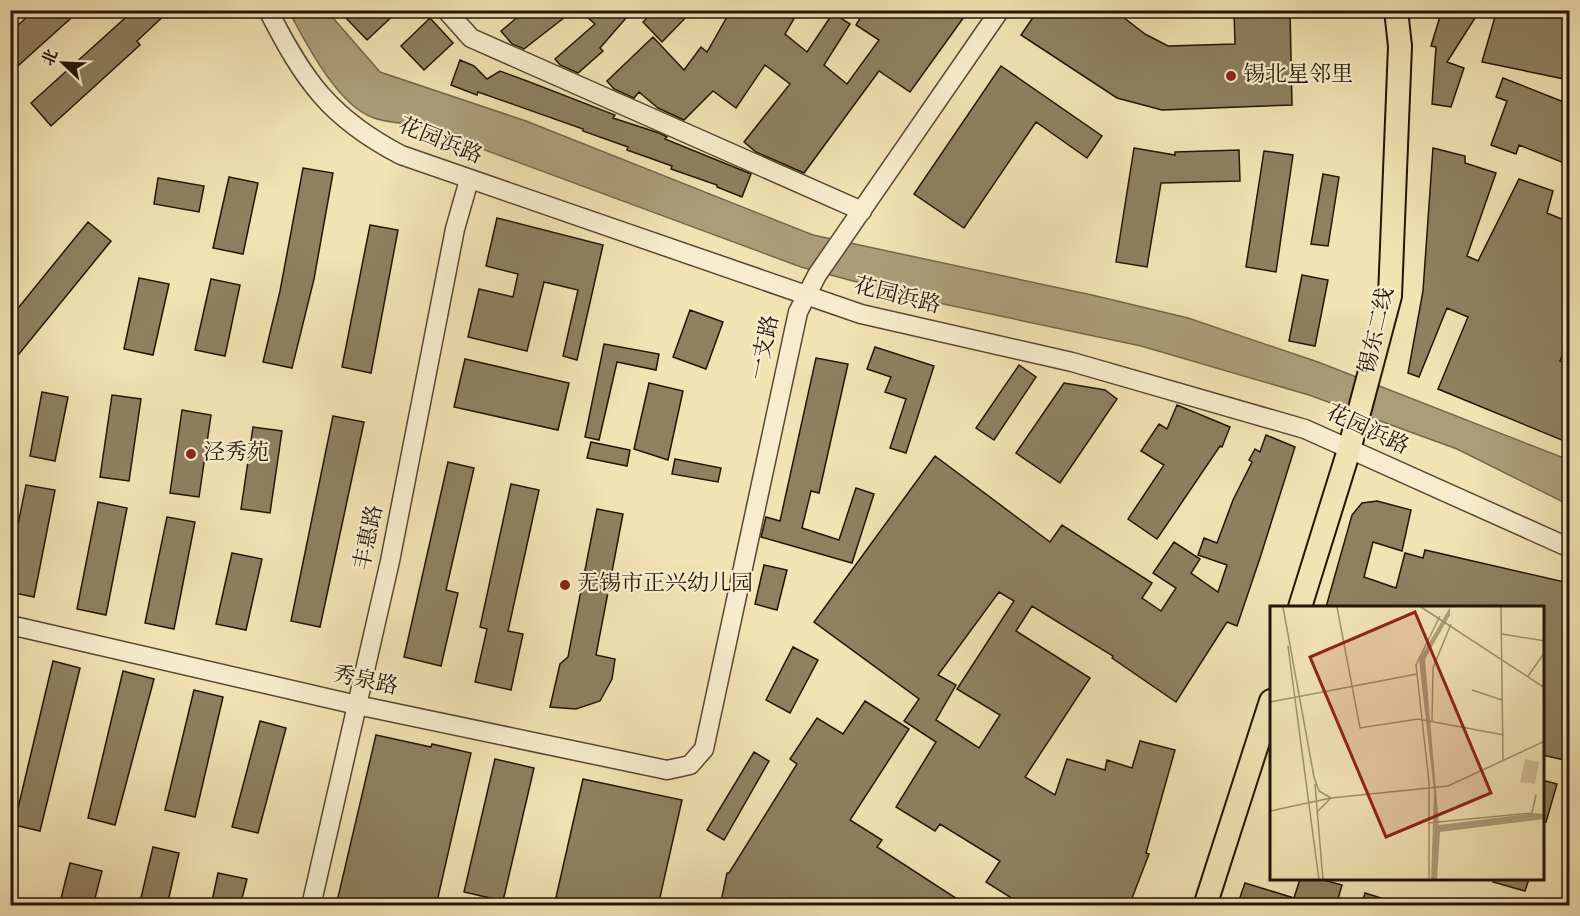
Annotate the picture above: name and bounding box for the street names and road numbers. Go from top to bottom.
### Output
street label: 花园浜路 [393,111,487,173]
street label: 花园浜路 [850,271,944,323]
street label: 锡东二线 [1353,285,1403,377]
street label: 一支路 [743,312,789,384]
street label: 花园浜路 [1320,398,1414,464]
street label: 丰惠路 [347,502,393,574]
street label: 秀泉路 [329,659,401,705]

